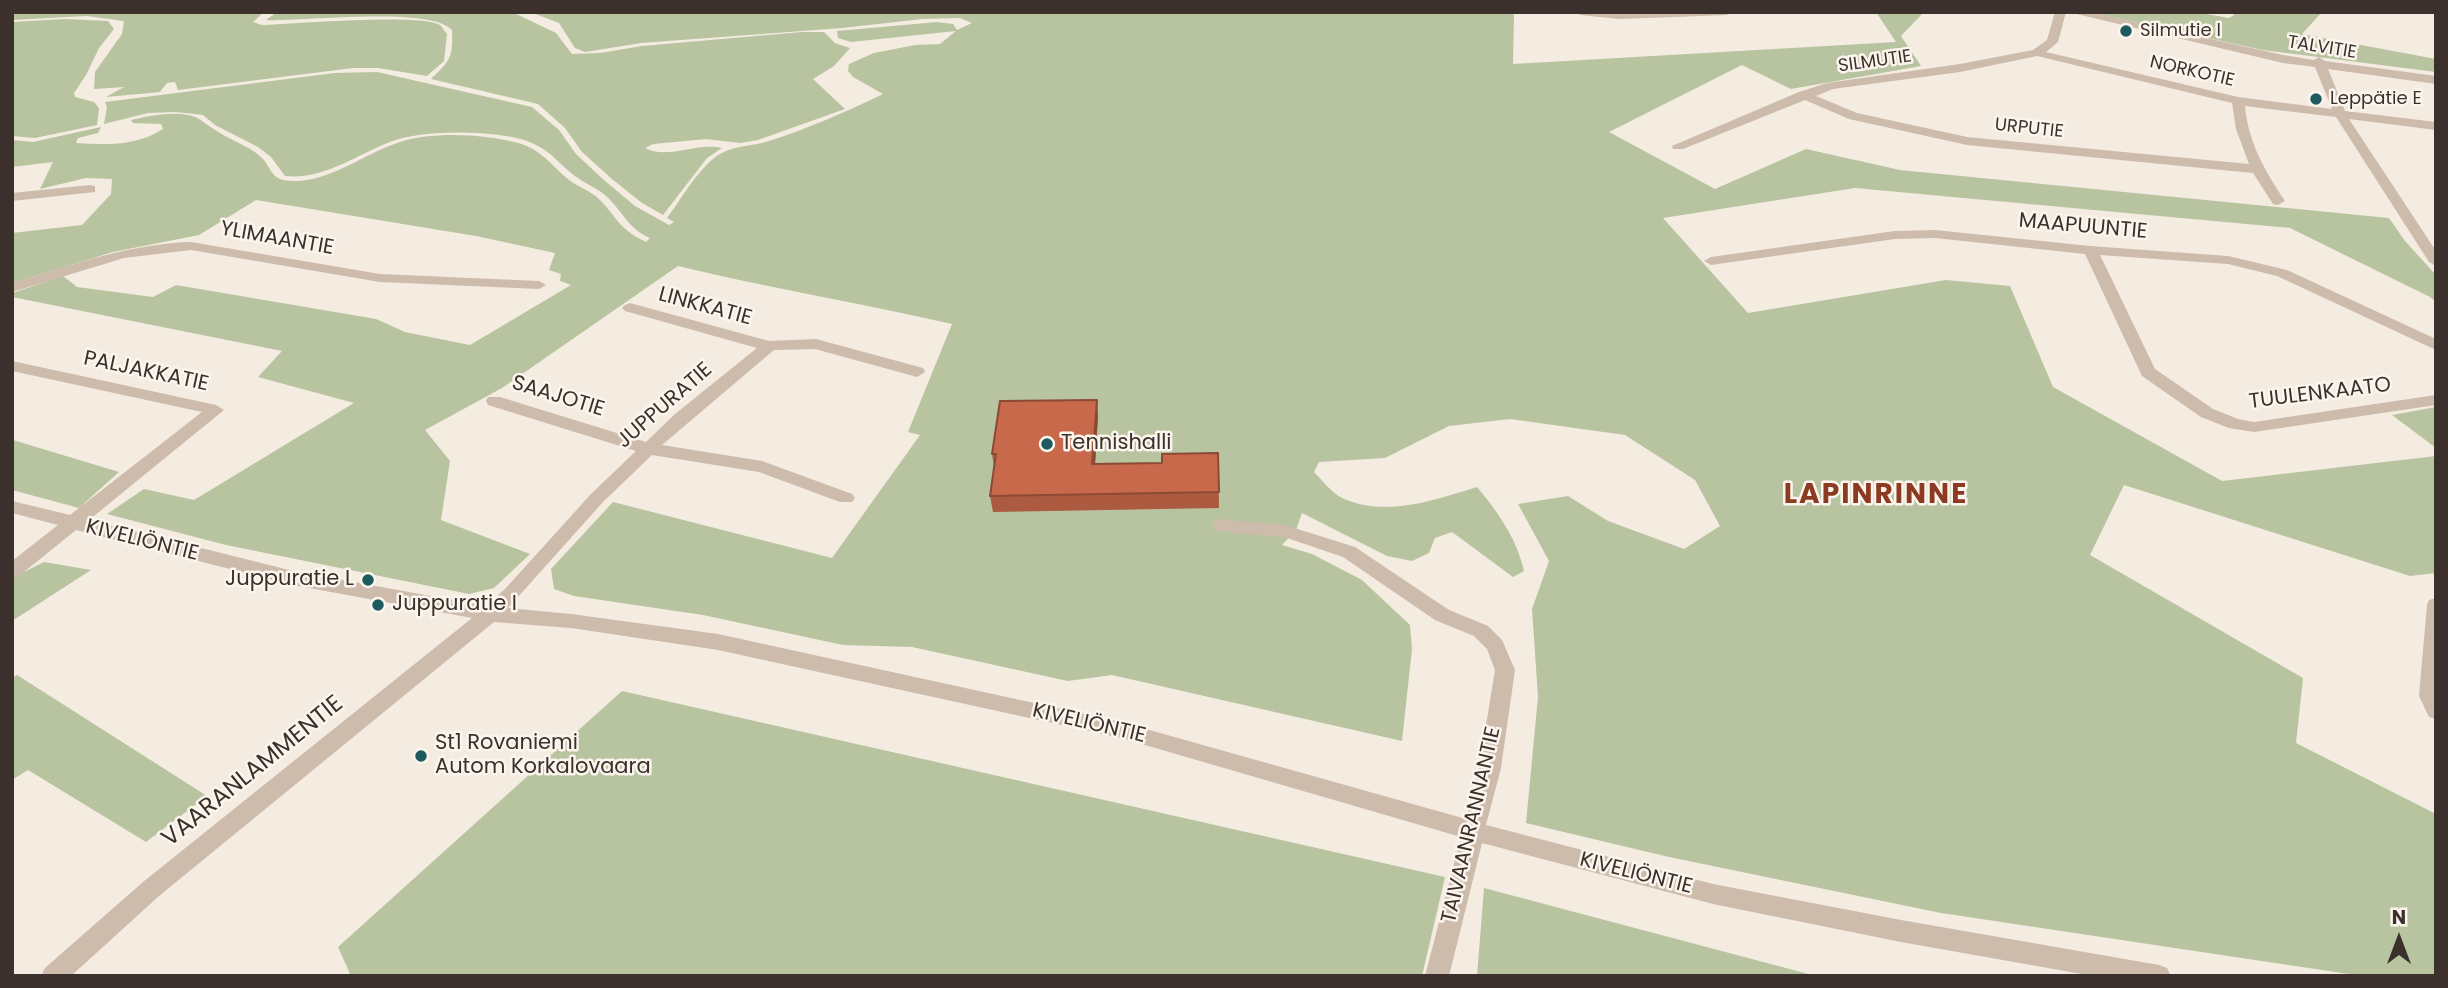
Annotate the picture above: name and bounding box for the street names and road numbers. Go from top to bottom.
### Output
street label: TALVITIE [2286,32,2358,64]
street label: SILMUTIE [1837,46,1913,78]
street label: NORKOTIE [2148,52,2236,92]
street label: URPUTIE [1994,115,2064,143]
street label: MAAPUUNTIE [2018,209,2148,245]
street label: YLIMAANTIE [218,217,336,261]
street label: LINKKATIE [656,282,754,332]
street label: PALJAKKATIE [81,346,211,398]
street label: JUPPURATIE [612,358,718,454]
street label: SAAJOTIE [509,371,607,423]
street label: TUULENKAATO [2247,373,2393,415]
street label: KIVELIÖNTIE [83,515,201,567]
street label: VAARANLAMMENTIE [157,690,349,854]
street label: KIVELIÖNTIE [1030,699,1148,749]
street label: TAIVAANRANNANTIE [1437,724,1507,926]
street label: KIVELIÖNTIE [1577,848,1695,900]

